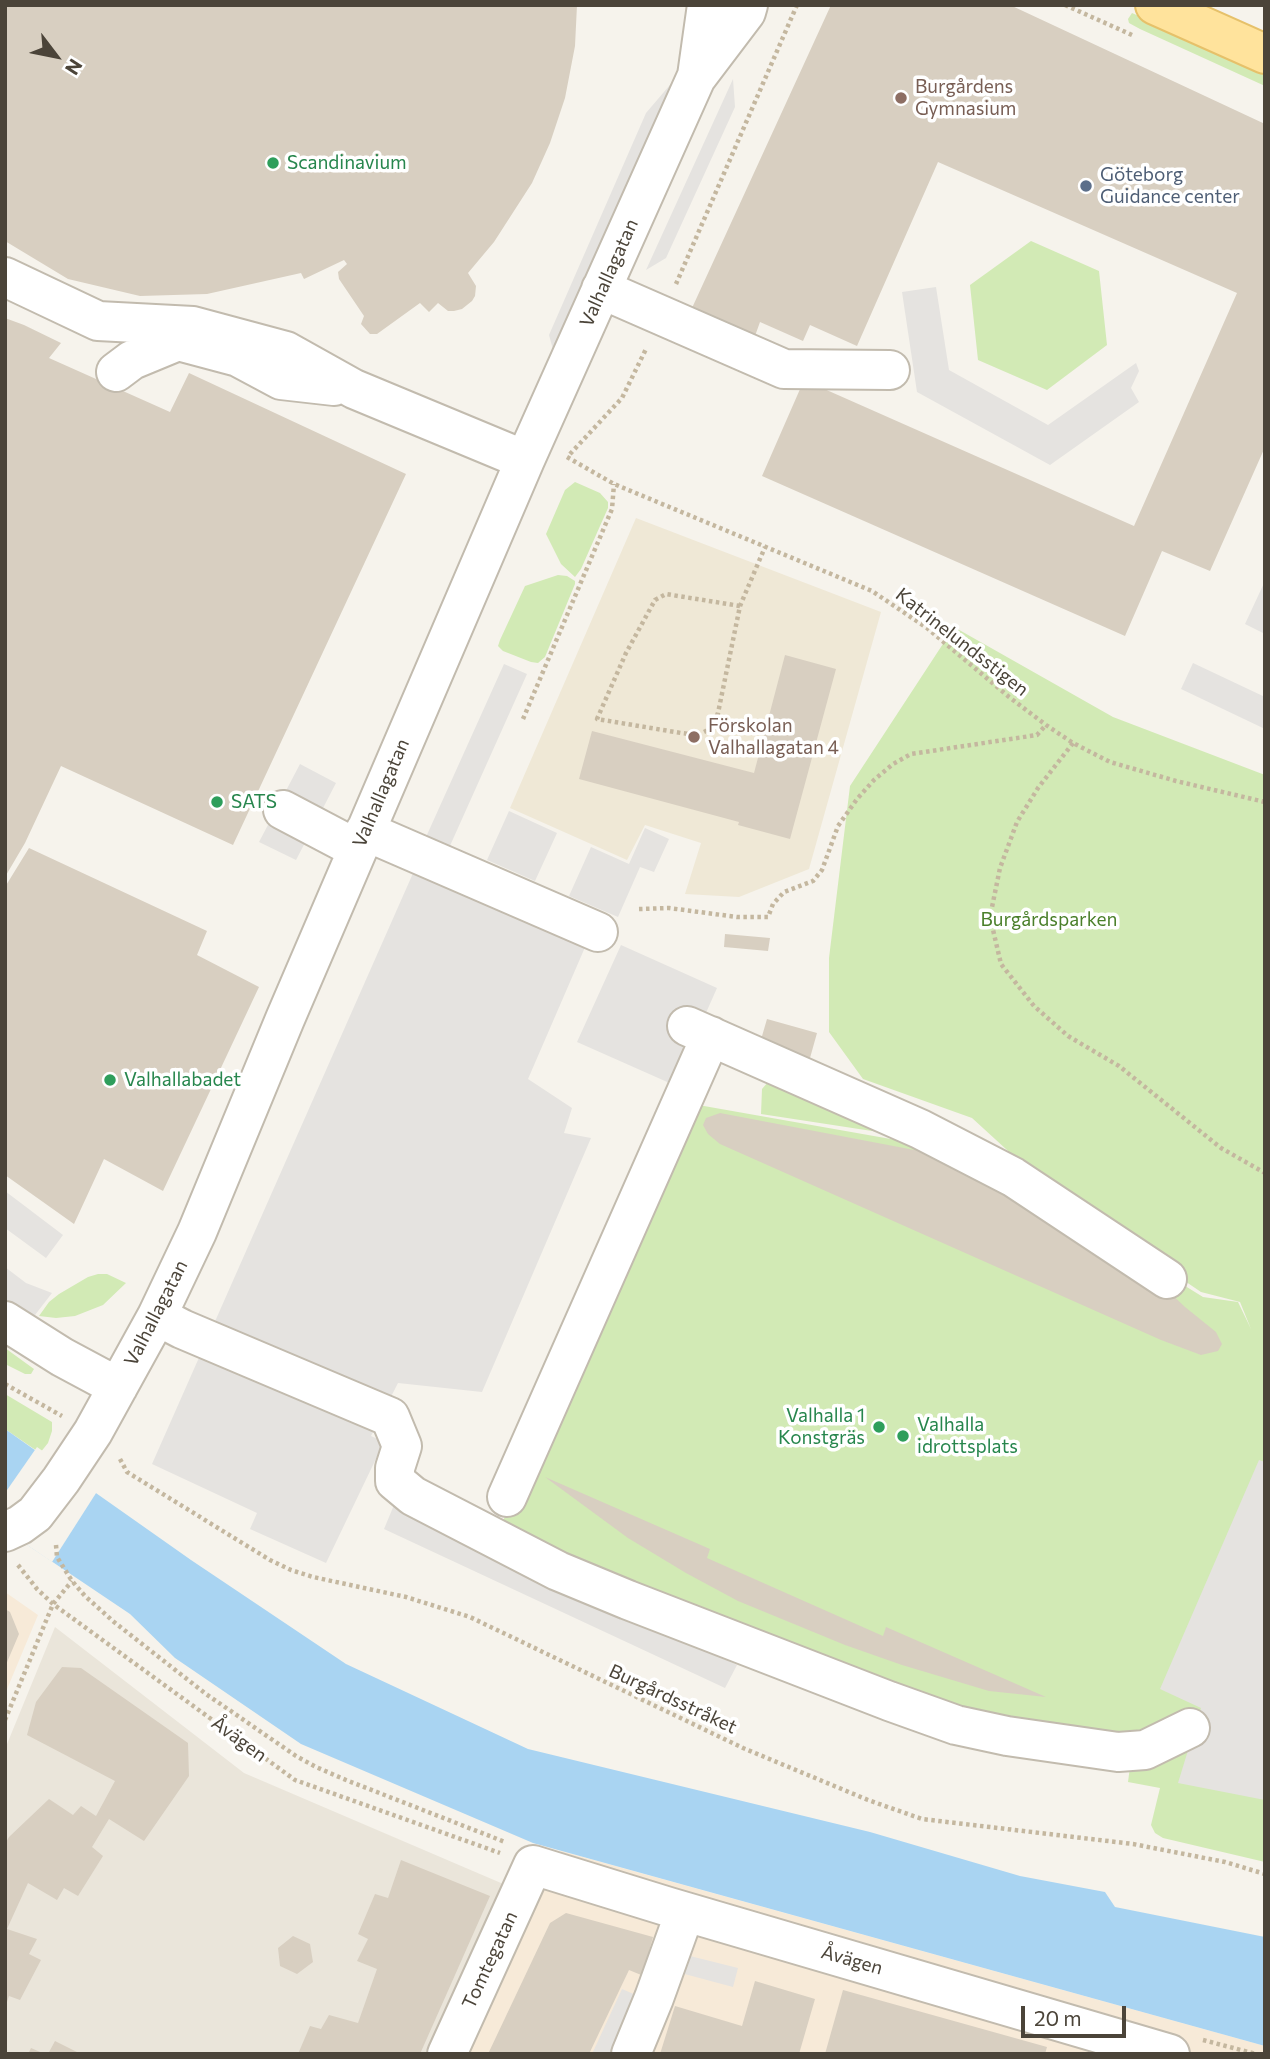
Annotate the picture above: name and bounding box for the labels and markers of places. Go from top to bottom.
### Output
place label: Burgårdens Gymnasium [915,76,1016,120]
marker: Burgårdens Gymnasium [893,90,909,106]
place label: Scandinavium [287,152,407,174]
marker: Scandinavium [265,155,281,171]
place label: Göteborg Guidance center [1100,164,1240,208]
marker: Göteborg Guidance center [1078,178,1094,194]
place label: Förskolan Valhallagatan 4 [708,715,839,759]
marker: Förskolan Valhallagatan 4 [686,729,702,745]
place label: SATS [231,791,277,813]
marker: SATS [209,794,225,810]
place label: Valhallabadet [124,1069,241,1091]
marker: Valhallabadet [102,1072,118,1088]
place label: Valhalla 1 Konstgräs [778,1405,865,1449]
place label: Valhalla idrottsplats [917,1414,1018,1458]
marker: Valhalla 1 Konstgräs [871,1419,887,1435]
marker: Valhalla idrottsplats [895,1428,911,1444]

